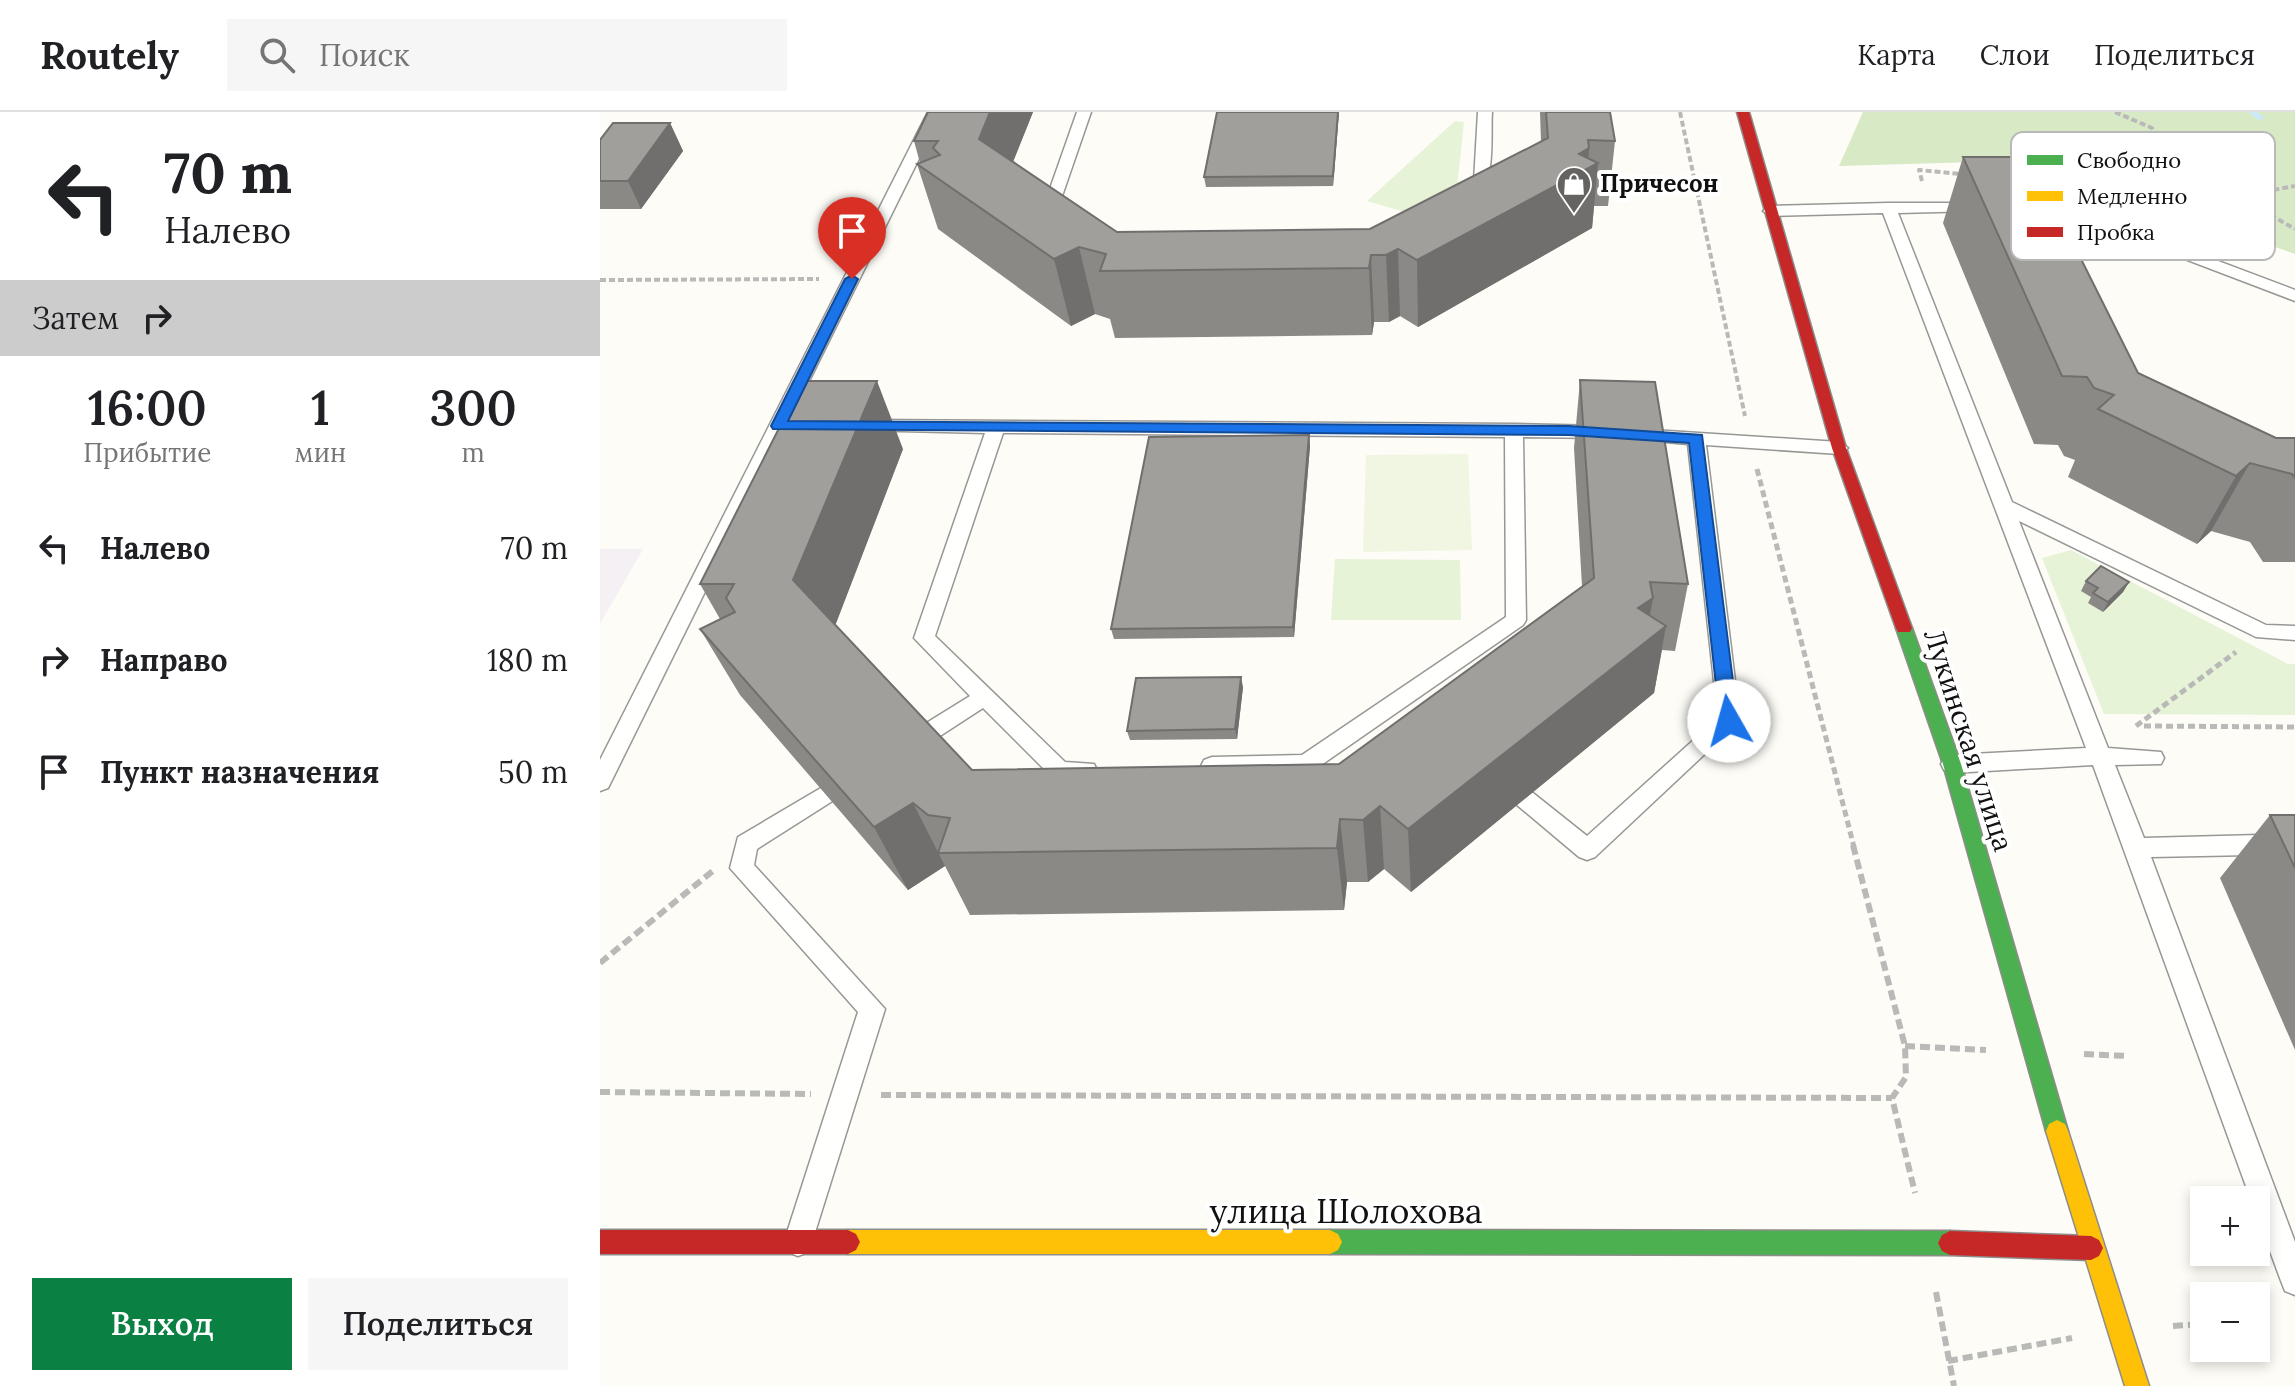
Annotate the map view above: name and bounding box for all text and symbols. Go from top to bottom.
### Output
search box [227,19,787,91]
text: Routely [40,31,179,79]
icon: search [255,33,299,77]
text: Поиск [319,36,410,74]
text: Карта [1857,37,1936,73]
text: Слои [1980,37,2050,73]
text: Поделиться [2094,37,2255,73]
legend [2011,132,2275,260]
text: 70 m [164,137,292,208]
icon: left [32,144,136,248]
text: Свободно [2077,146,2181,174]
shop icon: Причесон [1555,165,1593,215]
place label: Причесон [1600,168,1718,199]
text: Медленно [2077,182,2187,210]
pin [818,197,886,279]
text: Налево [164,207,291,253]
icon: arrive [830,209,874,253]
text: Пробка [2077,218,2155,246]
icon: right [135,296,179,340]
text: Затем [32,299,119,337]
text: 16:00 [88,377,207,438]
text: 1 [311,377,330,438]
text: 300 [429,377,517,438]
text: Прибытие [83,436,211,469]
text: мин [295,436,346,469]
text: m [461,436,485,469]
icon: left [32,526,76,570]
text: Налево [100,529,210,567]
text: 70 m [501,529,568,567]
street label: Лукинская улица [1916,624,2022,856]
icon: right [32,638,76,682]
text: Направо [100,641,228,679]
text: 180 m [487,641,568,679]
position arrow [1687,679,1771,763]
icon: arrive [32,750,76,794]
text: Пункт назначения [100,753,379,791]
text: 50 m [498,753,568,791]
map controls [2190,1186,2270,1362]
button: + [2190,1186,2270,1266]
street label: улица Шолохова [1209,1189,1483,1233]
button: Выход [32,1278,292,1370]
button: Поделиться [308,1278,568,1370]
button: − [2190,1282,2270,1362]

